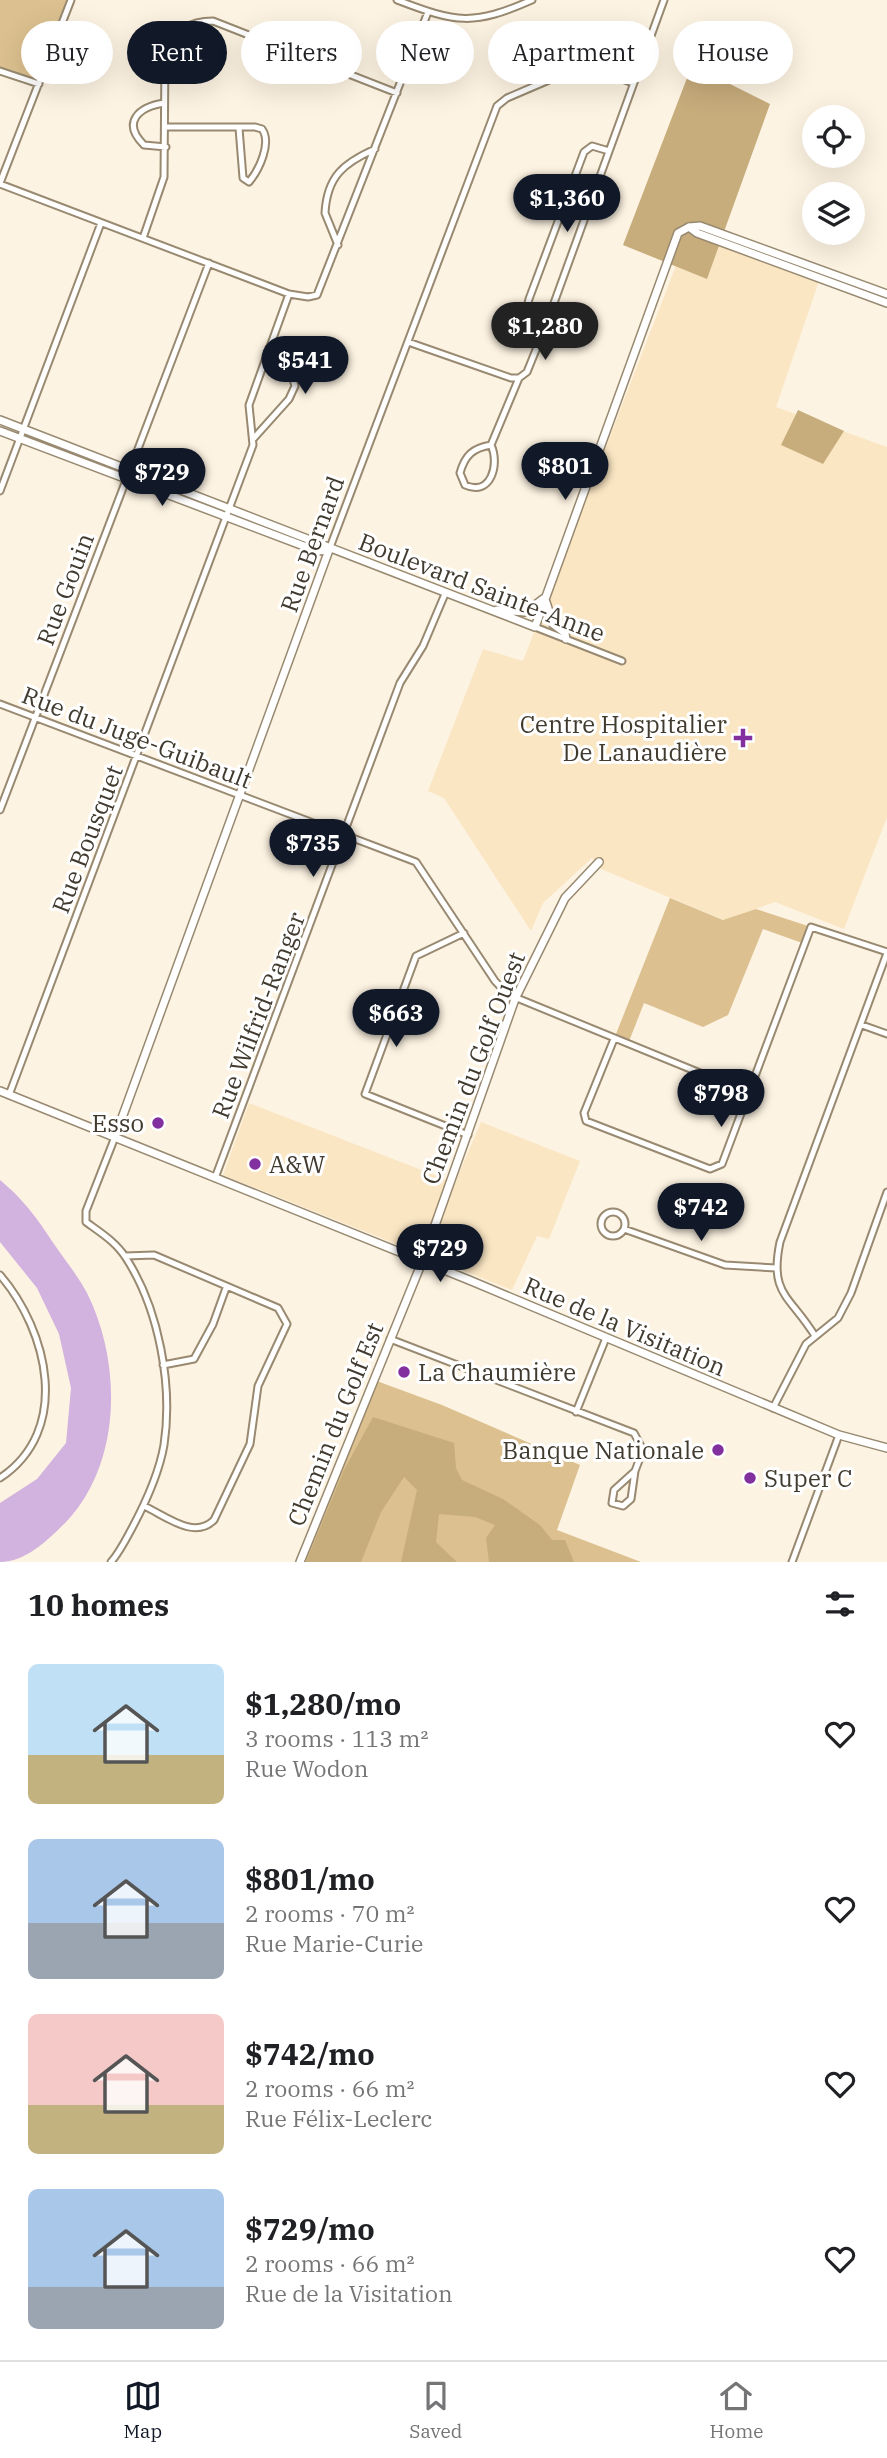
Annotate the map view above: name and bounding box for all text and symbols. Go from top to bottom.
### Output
chip: Buy [21,21,113,84]
chip: Rent [127,21,227,84]
chip: Filters [241,21,362,84]
chip: New [376,21,474,84]
chip: Apartment [488,21,659,84]
chip: House [673,21,793,84]
map controls [802,105,865,245]
button: locate [802,105,865,168]
pin: $1,360 [510,174,624,234]
text: $1,360 [529,182,605,212]
button: layers [802,182,865,245]
pin: $1,280 [488,302,602,362]
text: $1,280 [507,310,583,340]
pin: $541 [264,336,346,396]
text: $541 [277,344,333,374]
pin: $801 [524,442,606,502]
pin: $729 [121,448,203,508]
text: $801 [537,450,593,480]
text: $729 [134,456,190,486]
street label: Rue Bernard [273,472,351,616]
street label: Boulevard Sainte-Anne [354,525,610,649]
street label: Rue Gouin [29,528,101,650]
street label: Rue du Juge-Guibault [17,678,257,796]
place label: Centre Hospitalier De Lanaudière [520,708,727,768]
marker: Centre Hospitalier De Lanaudière [733,728,753,748]
street label: Rue Bousquet [44,760,130,918]
pin: $735 [272,820,354,879]
text: $735 [285,827,341,857]
street label: Rue Wilfrid-Ranger [204,907,312,1123]
street label: Chemin du Golf Ouest [414,947,532,1189]
pin: $663 [355,990,437,1049]
text: $663 [368,997,424,1027]
pin: $798 [680,1070,762,1129]
text: $798 [693,1077,749,1107]
place label: Esso [92,1107,144,1139]
marker: Esso [150,1115,166,1131]
place label: A&W [269,1148,325,1180]
marker: A&W [247,1156,263,1172]
pin: $742 [660,1184,742,1243]
text: $742 [673,1191,729,1221]
pin: $729 [399,1224,481,1284]
text: $729 [412,1232,468,1262]
street label: Rue de la Visitation [519,1269,731,1383]
street label: Chemin du Golf Est [280,1317,390,1531]
place label: La Chaumière [418,1356,576,1388]
marker: La Chaumière [396,1364,412,1380]
place label: Banque Nationale [502,1434,704,1466]
marker: Banque Nationale [710,1442,726,1458]
place label: Super C [764,1462,853,1494]
marker: Super C [742,1470,758,1486]
text: 10 homes [28,1585,169,1624]
icon: filters [821,1585,859,1623]
text: $1,280/mo [245,1684,401,1723]
icon: home [84,1692,168,1776]
icon: heart [821,1715,859,1753]
text: 3 rooms · 113 m² [245,1723,428,1753]
text: Rue Wodon [245,1753,368,1783]
text: $801/mo [245,1859,375,1898]
icon: home [84,1867,168,1951]
icon: heart [821,1890,859,1928]
text: 2 rooms · 70 m² [245,1898,415,1928]
text: Rue Marie-Curie [245,1928,423,1958]
text: $742/mo [245,2034,375,2073]
icon: home [84,2042,168,2126]
icon: heart [821,2065,859,2103]
text: 2 rooms · 66 m² [245,2073,415,2103]
text: Rue Félix-Leclerc [245,2103,432,2133]
text: $729/mo [245,2209,375,2248]
icon: home [84,2217,168,2301]
icon: heart [821,2240,859,2278]
text: 2 rooms · 66 m² [245,2248,415,2278]
text: Rue de la Visitation [245,2278,453,2308]
tab: Map [124,2377,162,2443]
tab: Saved [409,2377,462,2443]
tab: Home [709,2377,763,2443]

